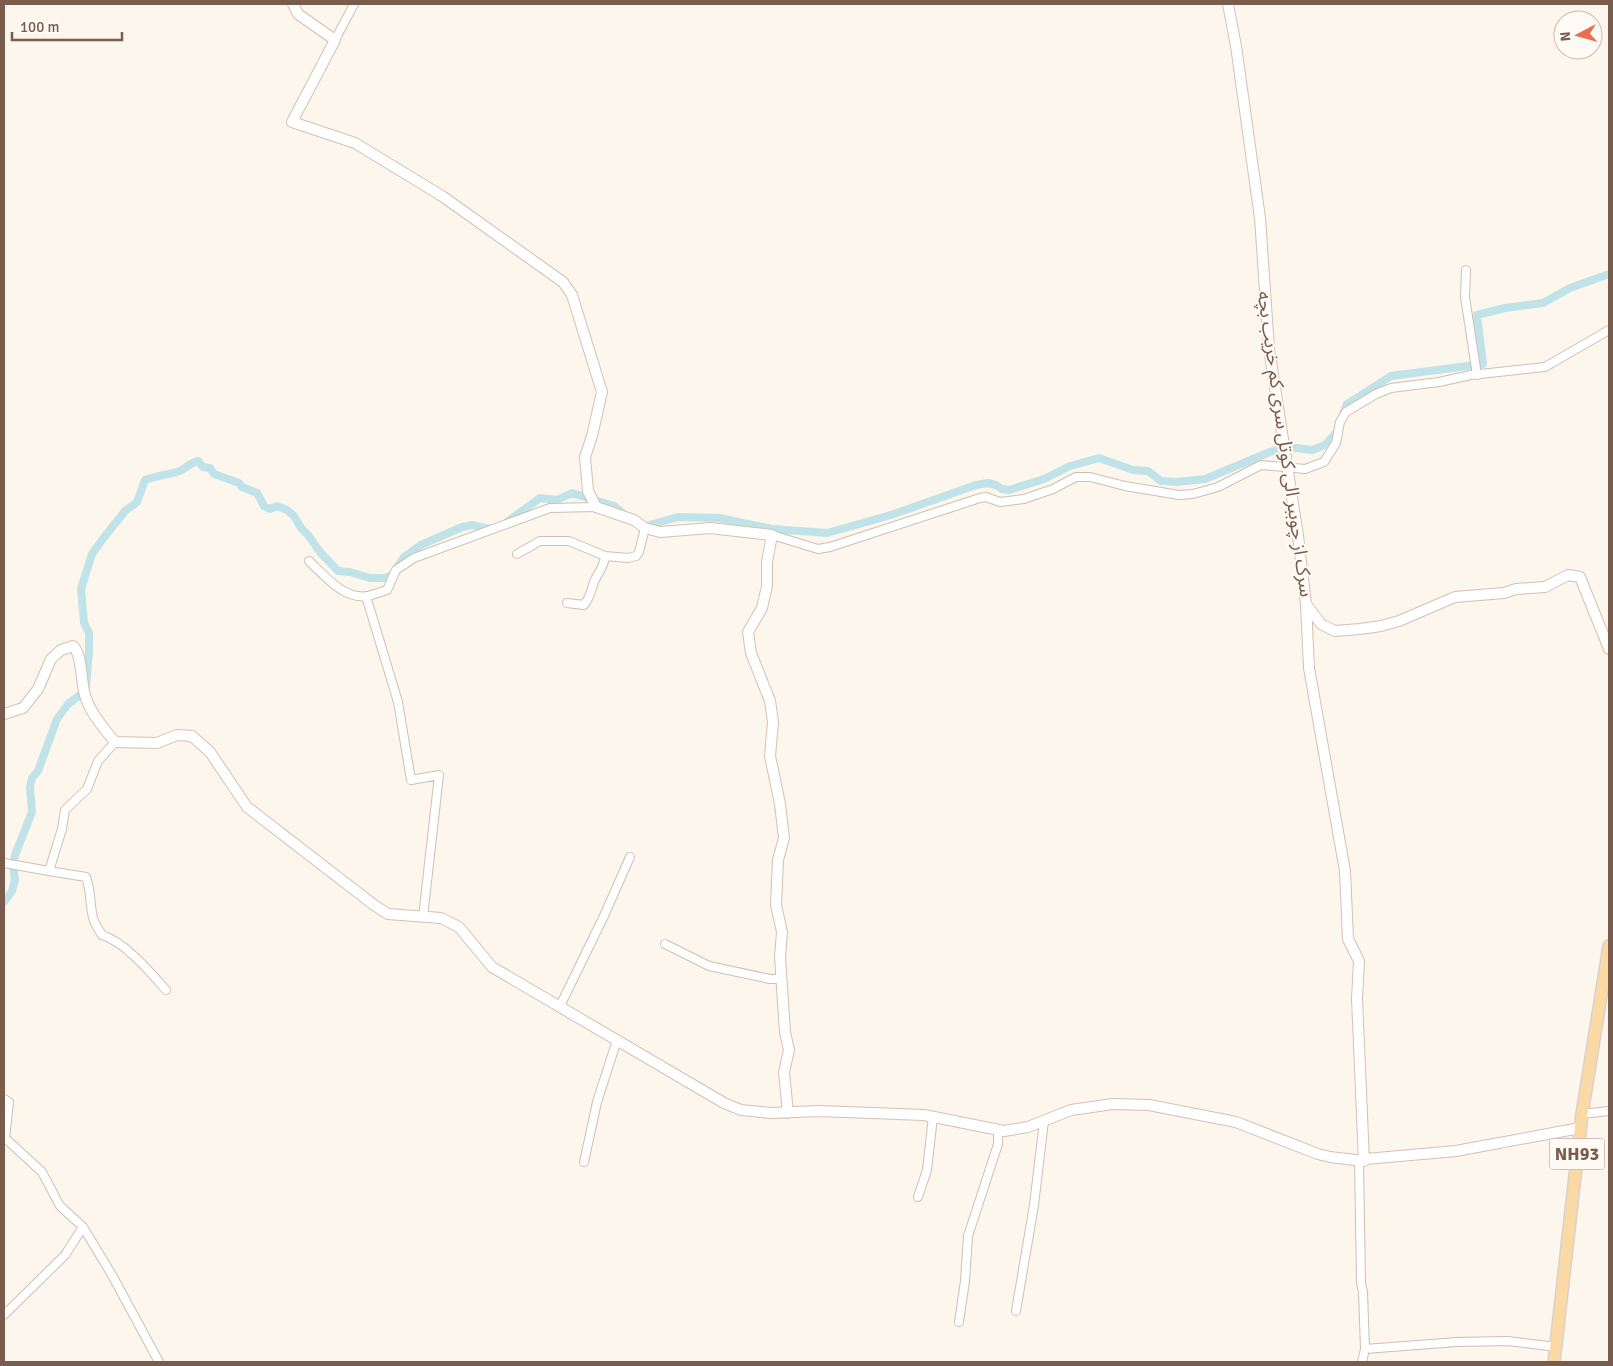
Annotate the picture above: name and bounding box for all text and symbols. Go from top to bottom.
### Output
scale bar [12,10,122,42]
north arrow [1553,10,1603,60]
text: 100 m [20,18,60,36]
text: N [1557,31,1575,42]
street label: سرک از چوببر الی کوتل سری کم خریب بچه [1250,290,1318,599]
road number: NH93 [1550,1138,1604,1170]

